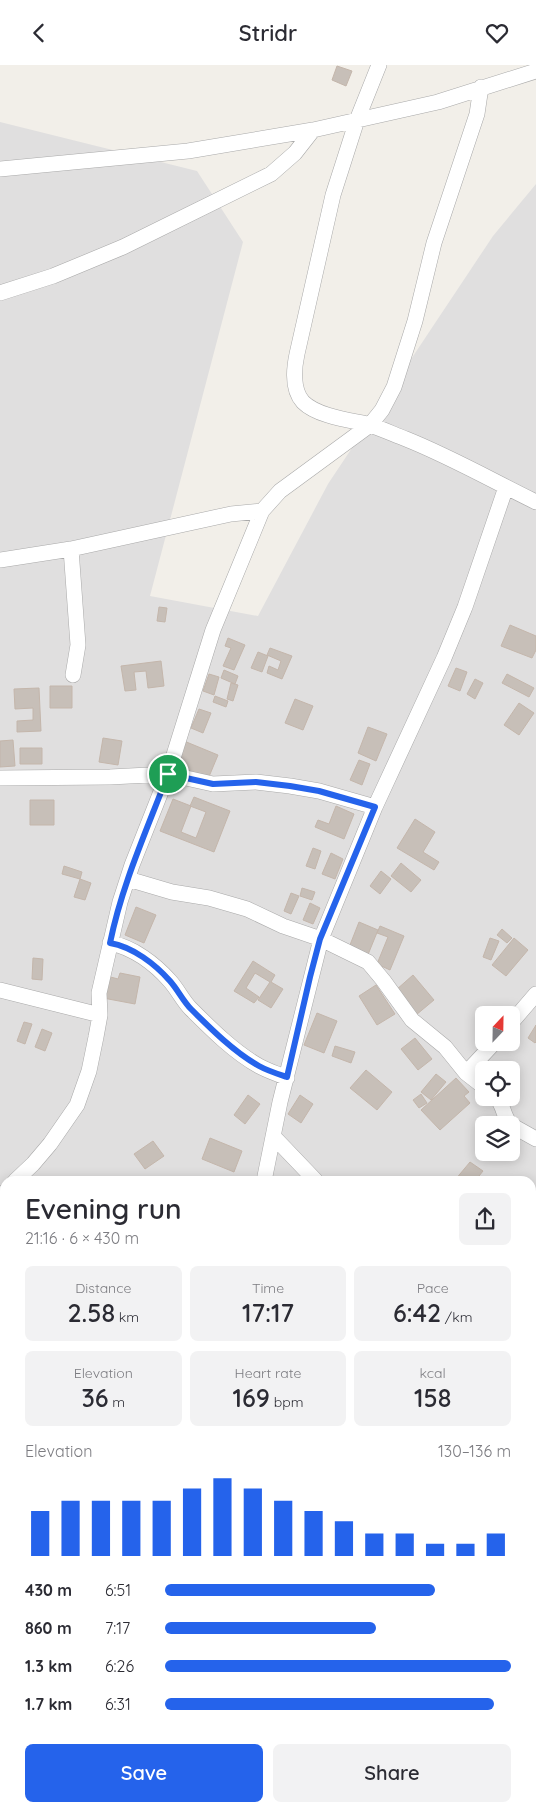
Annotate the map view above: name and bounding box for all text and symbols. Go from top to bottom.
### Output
icon: back [25,19,53,47]
text: Stridr [239,19,297,47]
icon: heart [483,19,511,47]
pin [147,753,189,795]
icon: arrive [154,760,182,788]
north arrow [475,1006,520,1051]
map controls [475,1006,520,1161]
button: locate [475,1061,520,1106]
button: layers [475,1116,520,1161]
text: Evening run [25,1191,182,1226]
button: share [459,1193,511,1245]
text: 21:16 · 6 × 430 m [25,1228,139,1248]
text: Distance [75,1279,131,1297]
text: Time [252,1279,284,1297]
text: Pace [417,1279,449,1297]
text: 2.58 [68,1297,115,1328]
text: 17:17 [242,1297,294,1328]
text: 6:42 [393,1297,441,1328]
text: km [115,1308,139,1326]
text: /km [441,1308,472,1326]
text: Elevation [74,1364,133,1382]
text: Heart rate [235,1364,301,1382]
text: kcal [420,1364,446,1382]
text: 36 [82,1382,109,1413]
text: 169 [233,1382,270,1413]
text: 158 [414,1382,451,1413]
text: m [109,1393,125,1411]
text: bpm [270,1393,303,1411]
text: Elevation [25,1441,92,1461]
text: 130–136 m [438,1441,511,1461]
text: 430 m [25,1580,72,1600]
text: 6:51 [105,1580,131,1600]
text: 860 m [25,1618,72,1638]
text: 7:17 [105,1618,130,1638]
text: 1.3 km [25,1656,72,1676]
text: 6:26 [105,1656,134,1676]
text: 1.7 km [25,1694,72,1714]
text: 6:31 [105,1694,131,1714]
button: Save [25,1744,263,1802]
button: Share [273,1744,511,1802]

